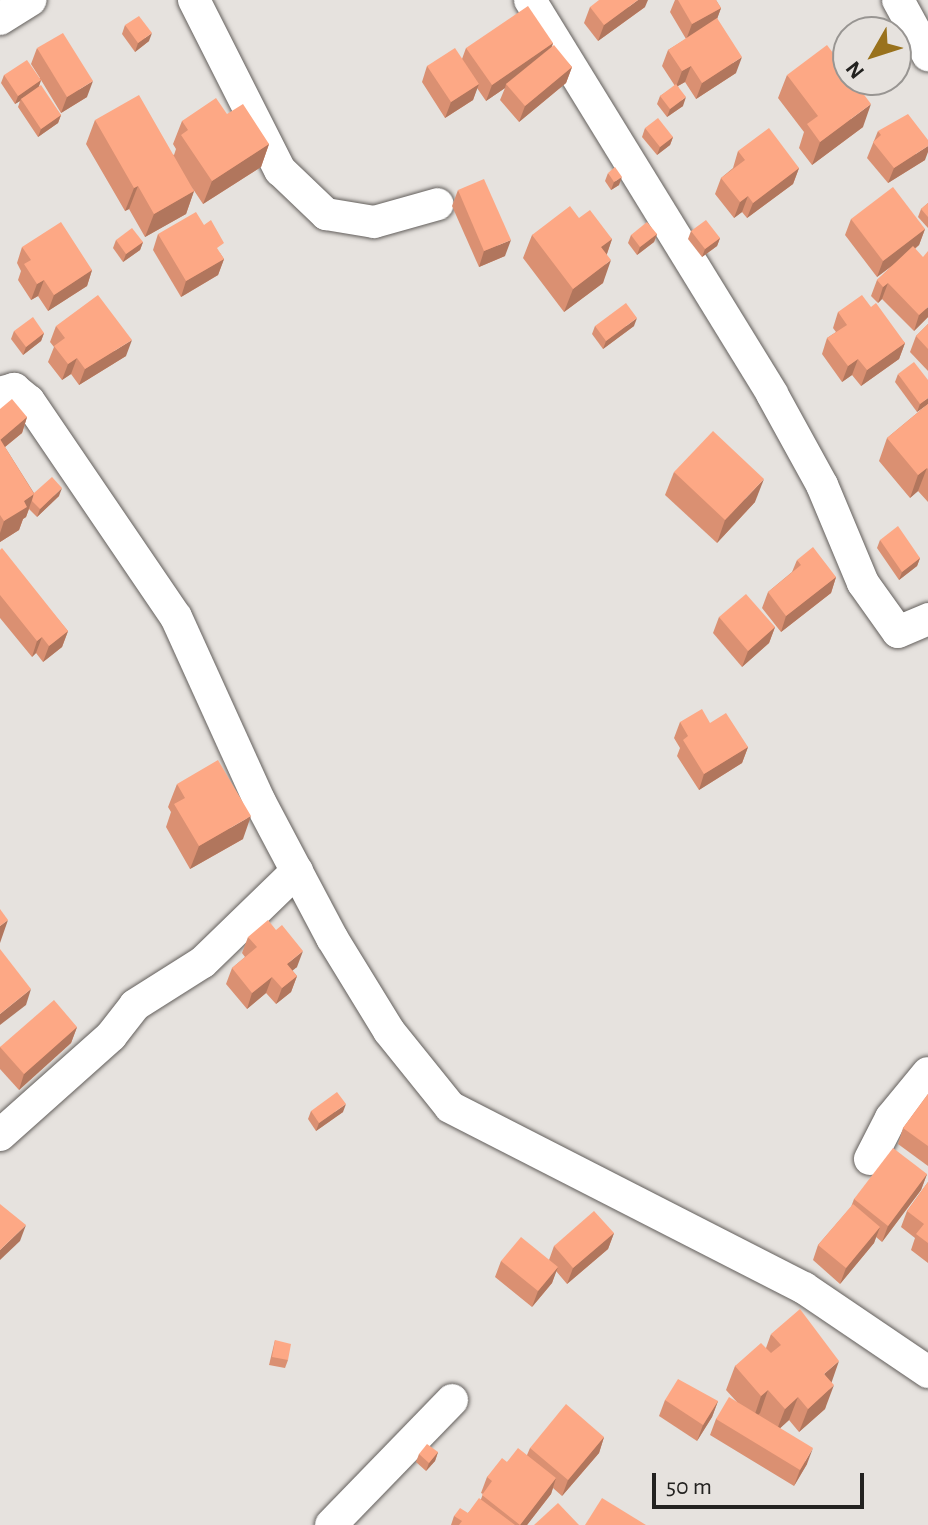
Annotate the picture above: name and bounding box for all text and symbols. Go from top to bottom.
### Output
north arrow [832,16,912,96]
text: N [842,57,868,83]
scale bar [656,1457,868,1507]
text: 50 m [666,1475,712,1499]

